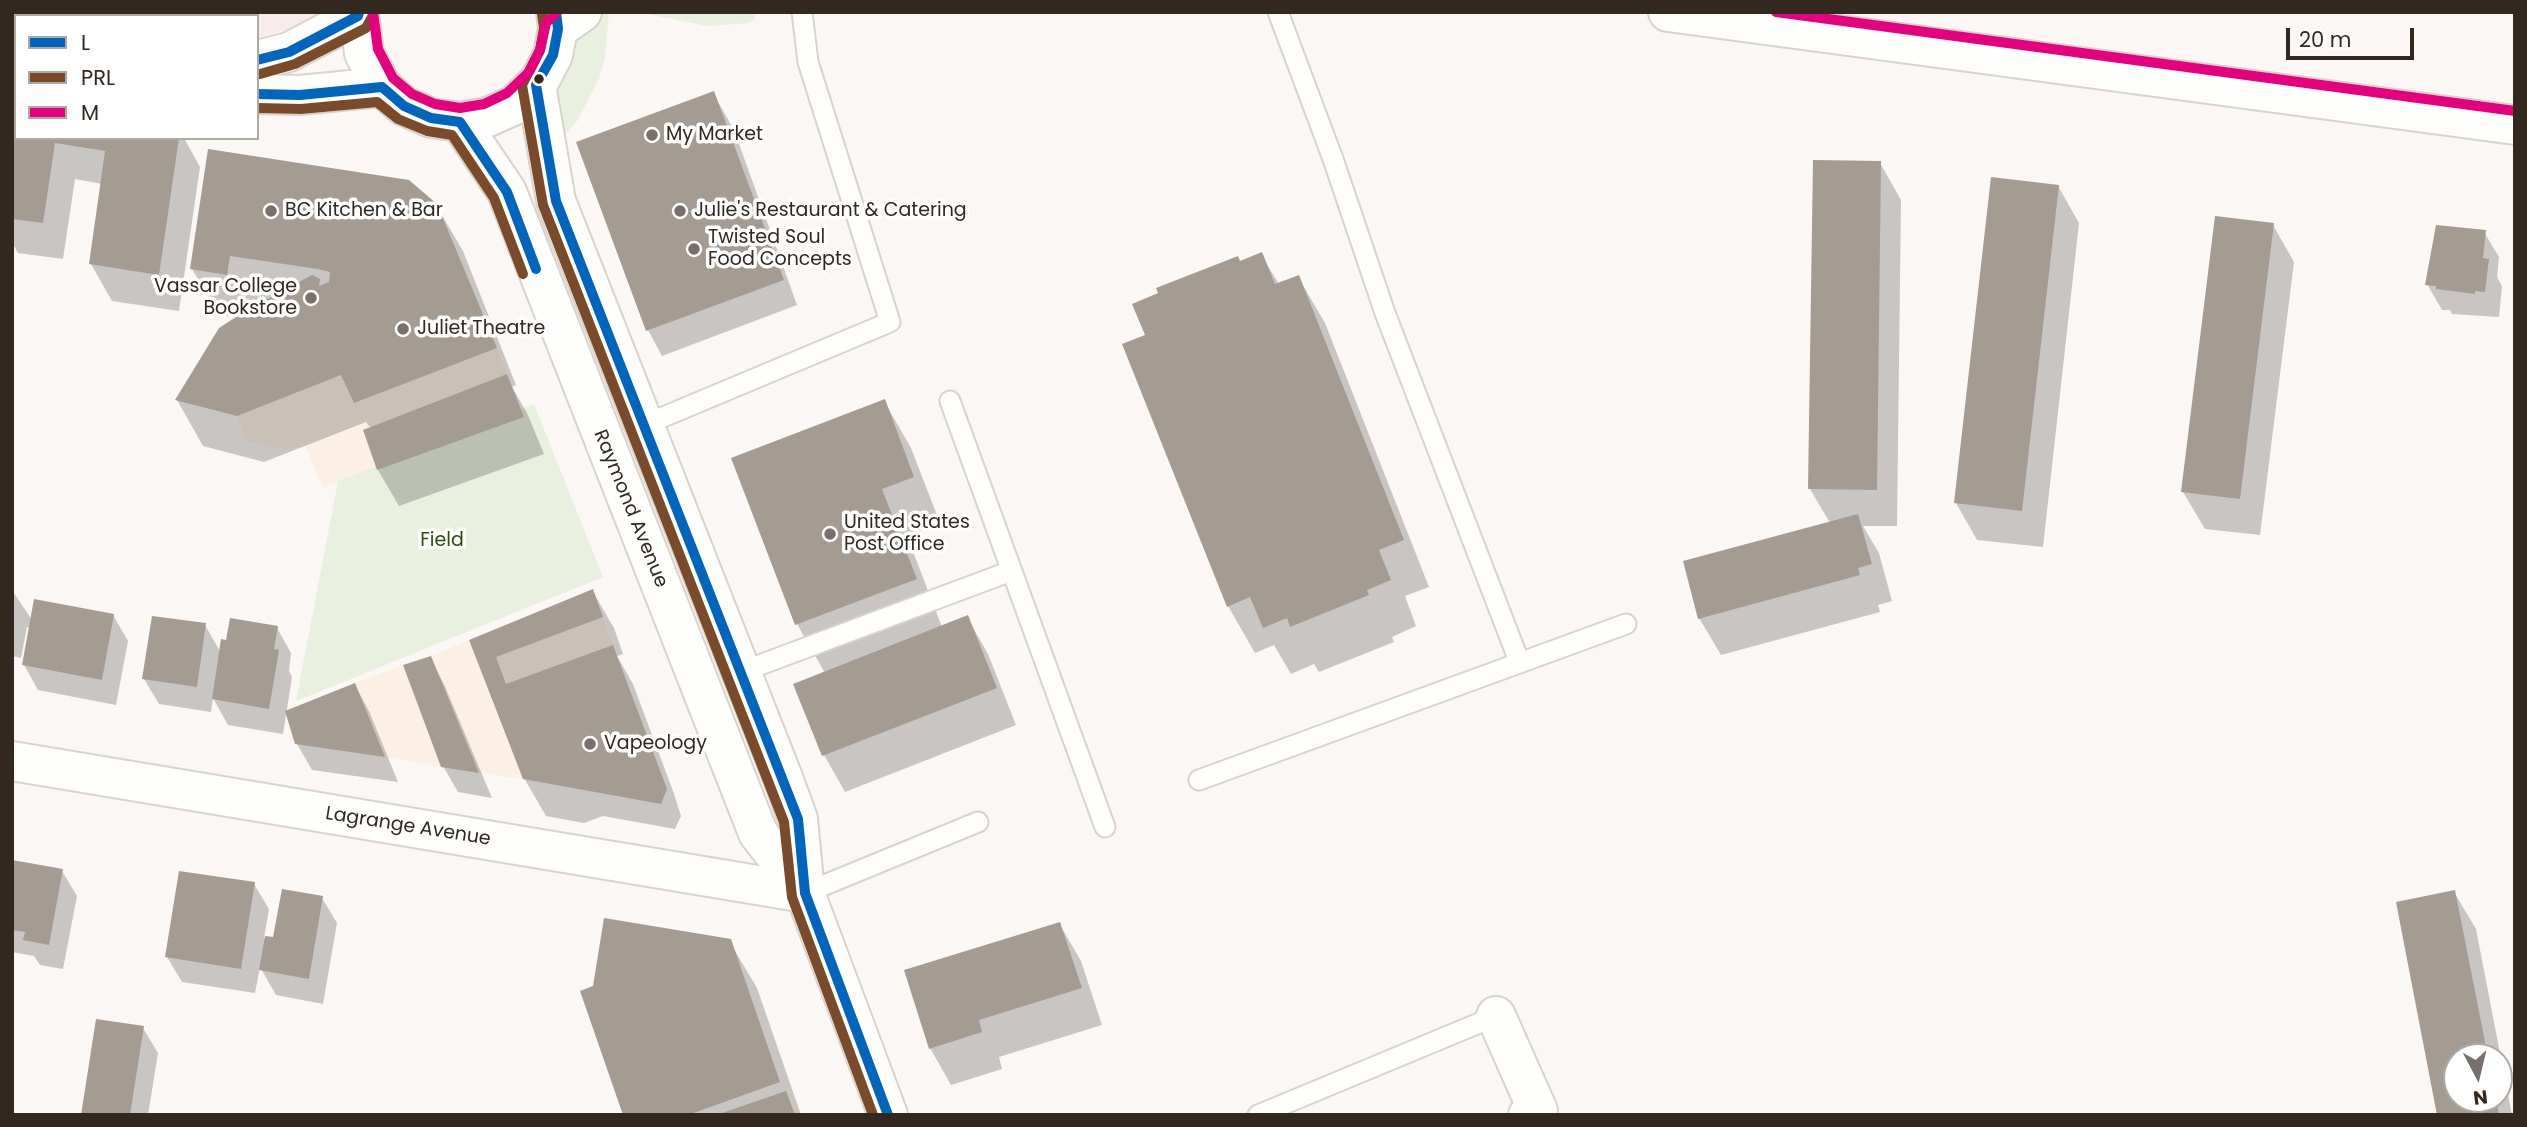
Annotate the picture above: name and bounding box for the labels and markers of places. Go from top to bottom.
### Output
unlabelled marker [532,72,546,86]
place label: My Market [666,124,763,146]
marker: My Market [644,127,660,143]
place label: BC Kitchen & Bar [285,200,443,222]
place label: Julie's Restaurant & Catering [694,200,967,222]
marker: BC Kitchen & Bar [263,203,279,219]
marker: Julie's Restaurant & Catering [672,203,688,219]
place label: Twisted Soul Food Concepts [708,227,852,271]
marker: Twisted Soul Food Concepts [686,241,702,257]
place label: Vassar College Bookstore [154,276,297,320]
marker: Vassar College Bookstore [303,290,319,306]
place label: Juliet Theatre [417,318,545,340]
marker: Juliet Theatre [395,321,411,337]
place label: United States Post Office [844,512,970,556]
marker: United States Post Office [822,526,838,542]
place label: Vapeology [604,733,707,755]
marker: Vapeology [582,736,598,752]

